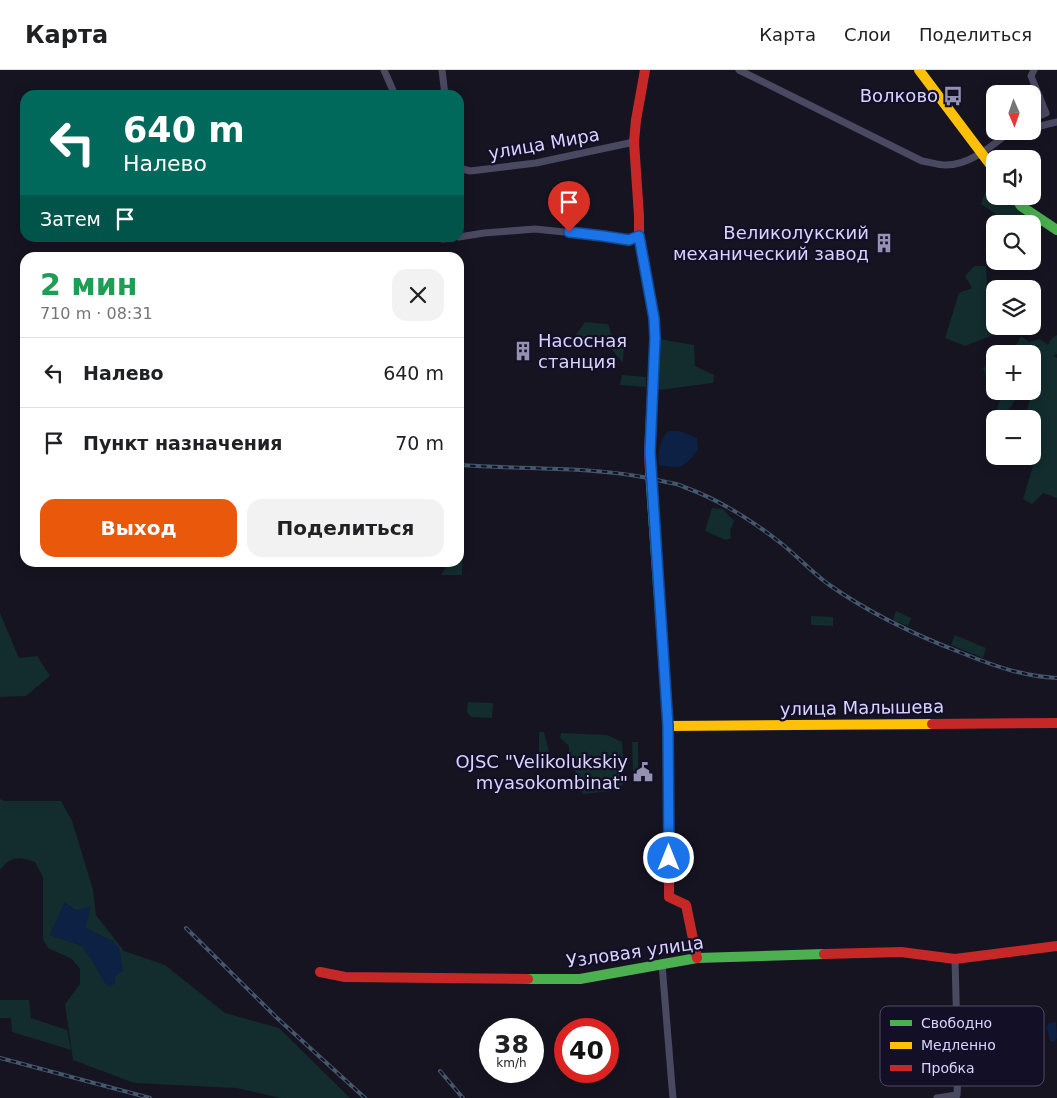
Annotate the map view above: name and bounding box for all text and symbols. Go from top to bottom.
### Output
text: Карта [25,21,108,49]
text: Карта [759,24,816,45]
text: Слои [844,24,891,45]
text: Поделиться [919,24,1032,45]
place label: Волково [860,85,938,106]
bus stop icon: Волково [942,85,964,107]
north arrow [986,85,1041,140]
map controls [986,85,1041,465]
icon: left [40,110,105,175]
text: 640 m [123,110,245,150]
street label: улица Мира [487,123,601,164]
button: sound [986,150,1041,205]
text: Налево [123,151,207,176]
pin [548,181,590,232]
icon: arrive [555,188,583,216]
icon: arrive [111,205,139,233]
text: Затем [40,208,101,230]
button: search [986,215,1041,270]
place label: Великолукский механический завод [673,222,869,264]
building icon: Великолукский механический завод [873,232,895,254]
text: 2 мин [40,267,138,302]
button: close [392,269,444,321]
button: layers [986,280,1041,335]
text: 710 m · 08:31 [40,304,153,323]
place label: Насосная станция [538,330,627,372]
building icon: Насосная станция [512,340,534,362]
button: + [986,345,1041,400]
icon: left [40,359,68,387]
text: Налево [83,362,164,384]
text: 640 m [383,362,444,384]
button: − [986,410,1041,465]
icon: arrive [40,429,68,457]
text: Пункт назначения [83,432,282,454]
text: 70 m [395,432,444,454]
button: Выход [40,499,237,557]
button: Поделиться [247,499,444,557]
street label: улица Малышева [780,696,944,719]
place label: OJSC "Velikolukskiy myasokombinat" [455,751,628,793]
public building icon: OJSC "Velikolukskiy myasokombinat" [632,761,654,783]
position arrow [642,831,694,883]
street label: Узловая улица [565,931,705,972]
legend [880,1006,1044,1086]
text: Свободно [921,1015,992,1031]
speed limit sign: 40 [554,1018,619,1083]
text: 38 [494,1030,529,1059]
text: Медленно [921,1037,996,1053]
text: km/h [496,1056,527,1070]
text: Пробка [921,1060,975,1076]

